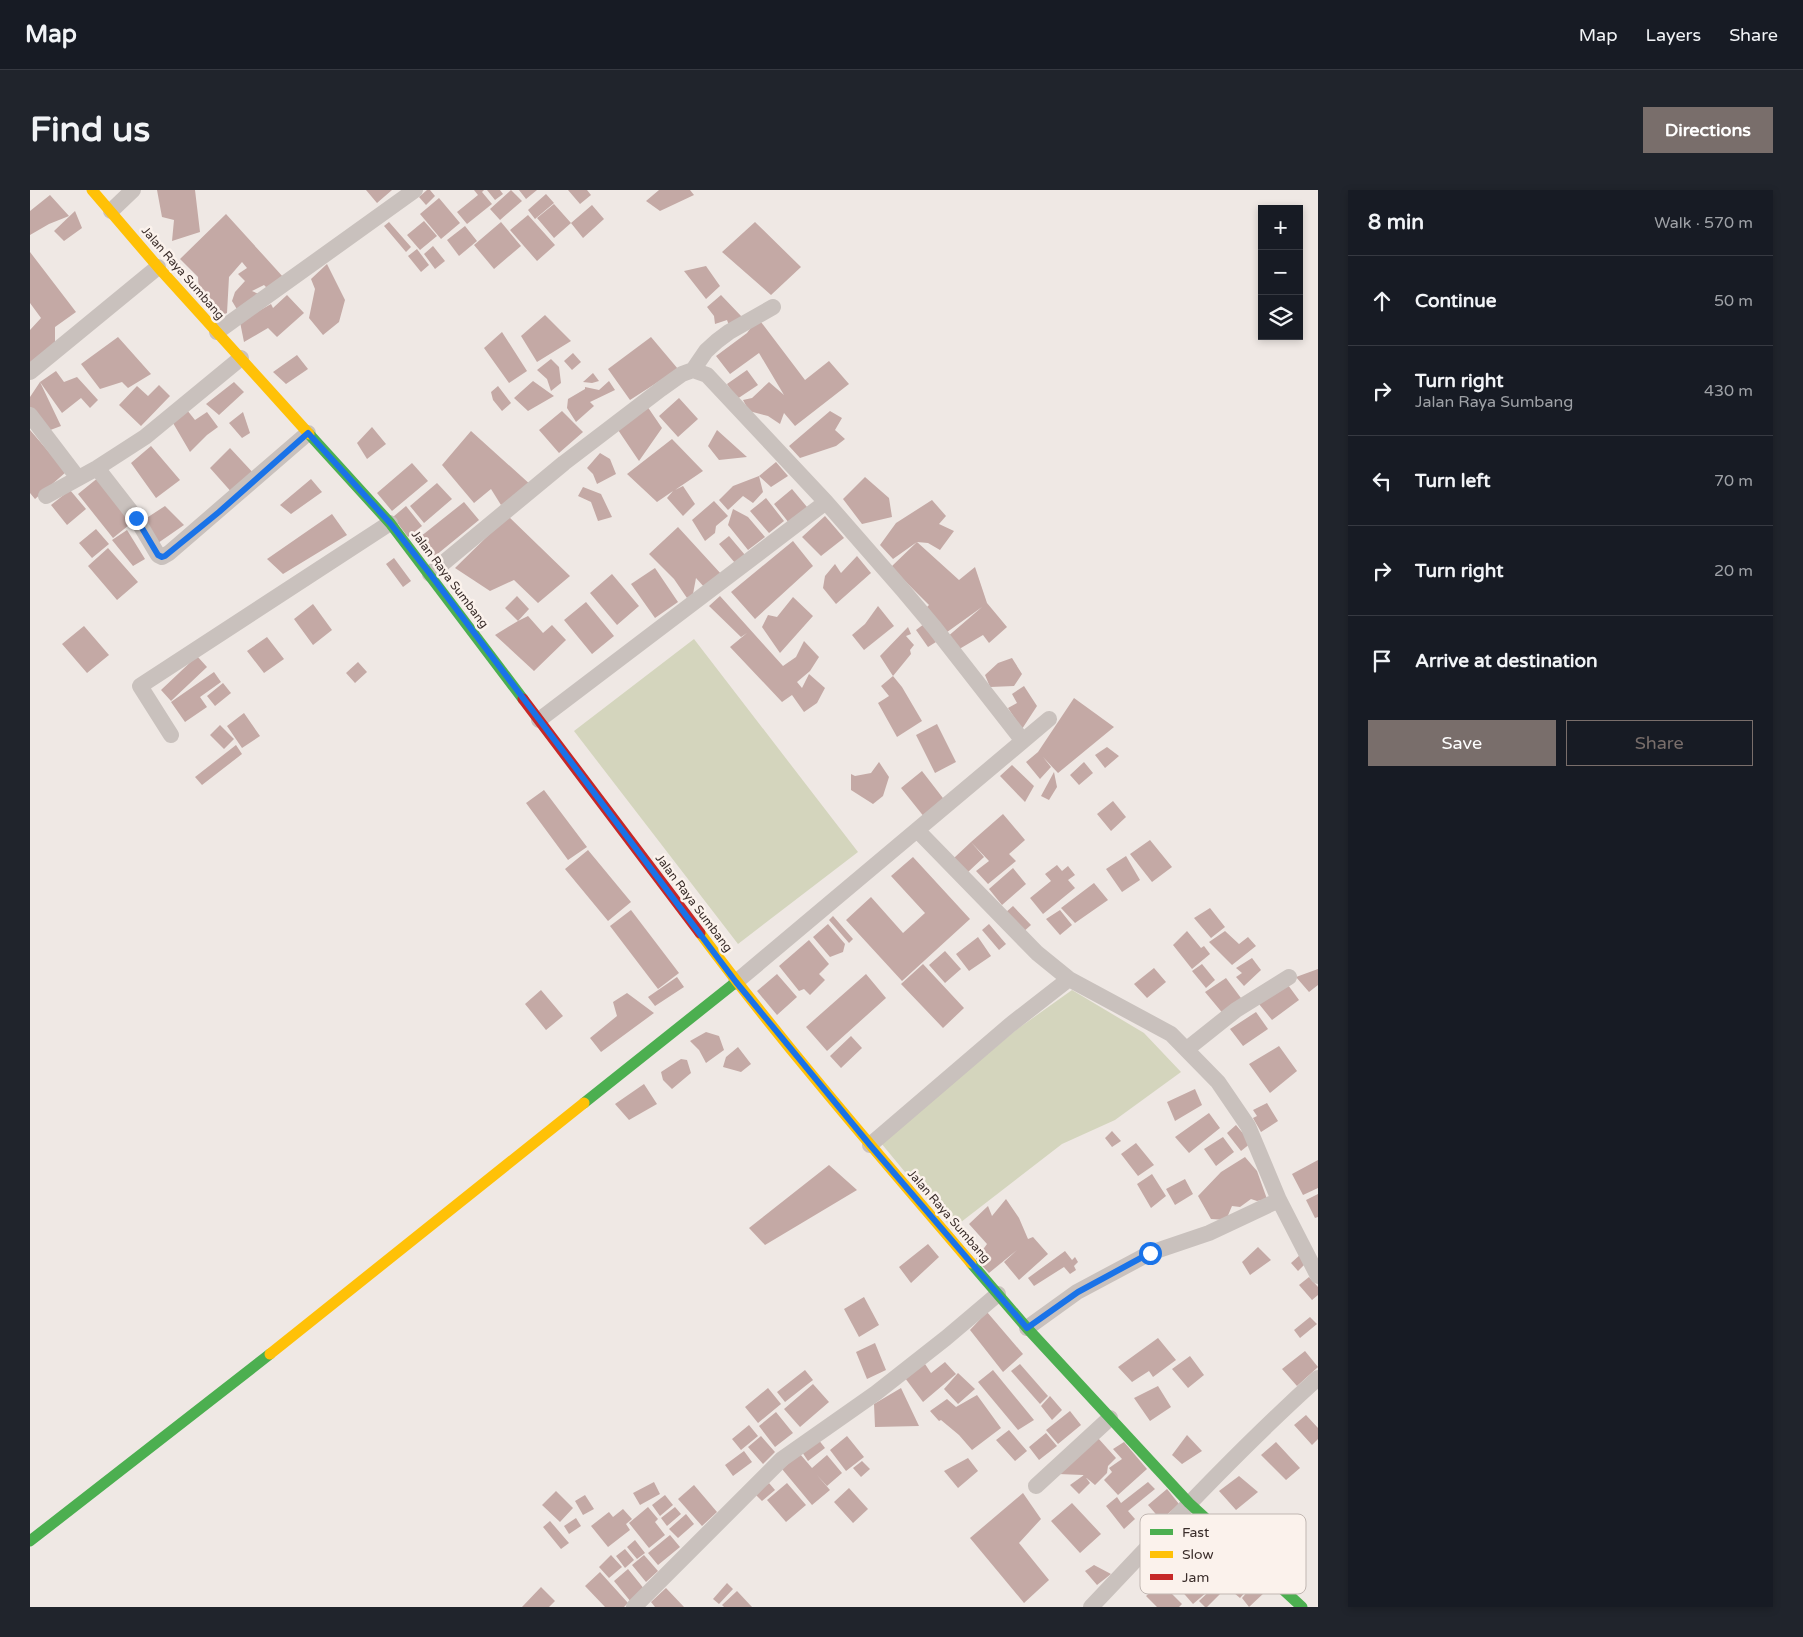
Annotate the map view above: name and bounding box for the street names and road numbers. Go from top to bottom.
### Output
street label: Jalan Raya Sumbang [139,224,227,322]
street label: Jalan Raya Sumbang [409,527,491,631]
street label: Jalan Raya Sumbang [653,851,735,955]
street label: Jalan Raya Sumbang [905,1167,993,1265]

